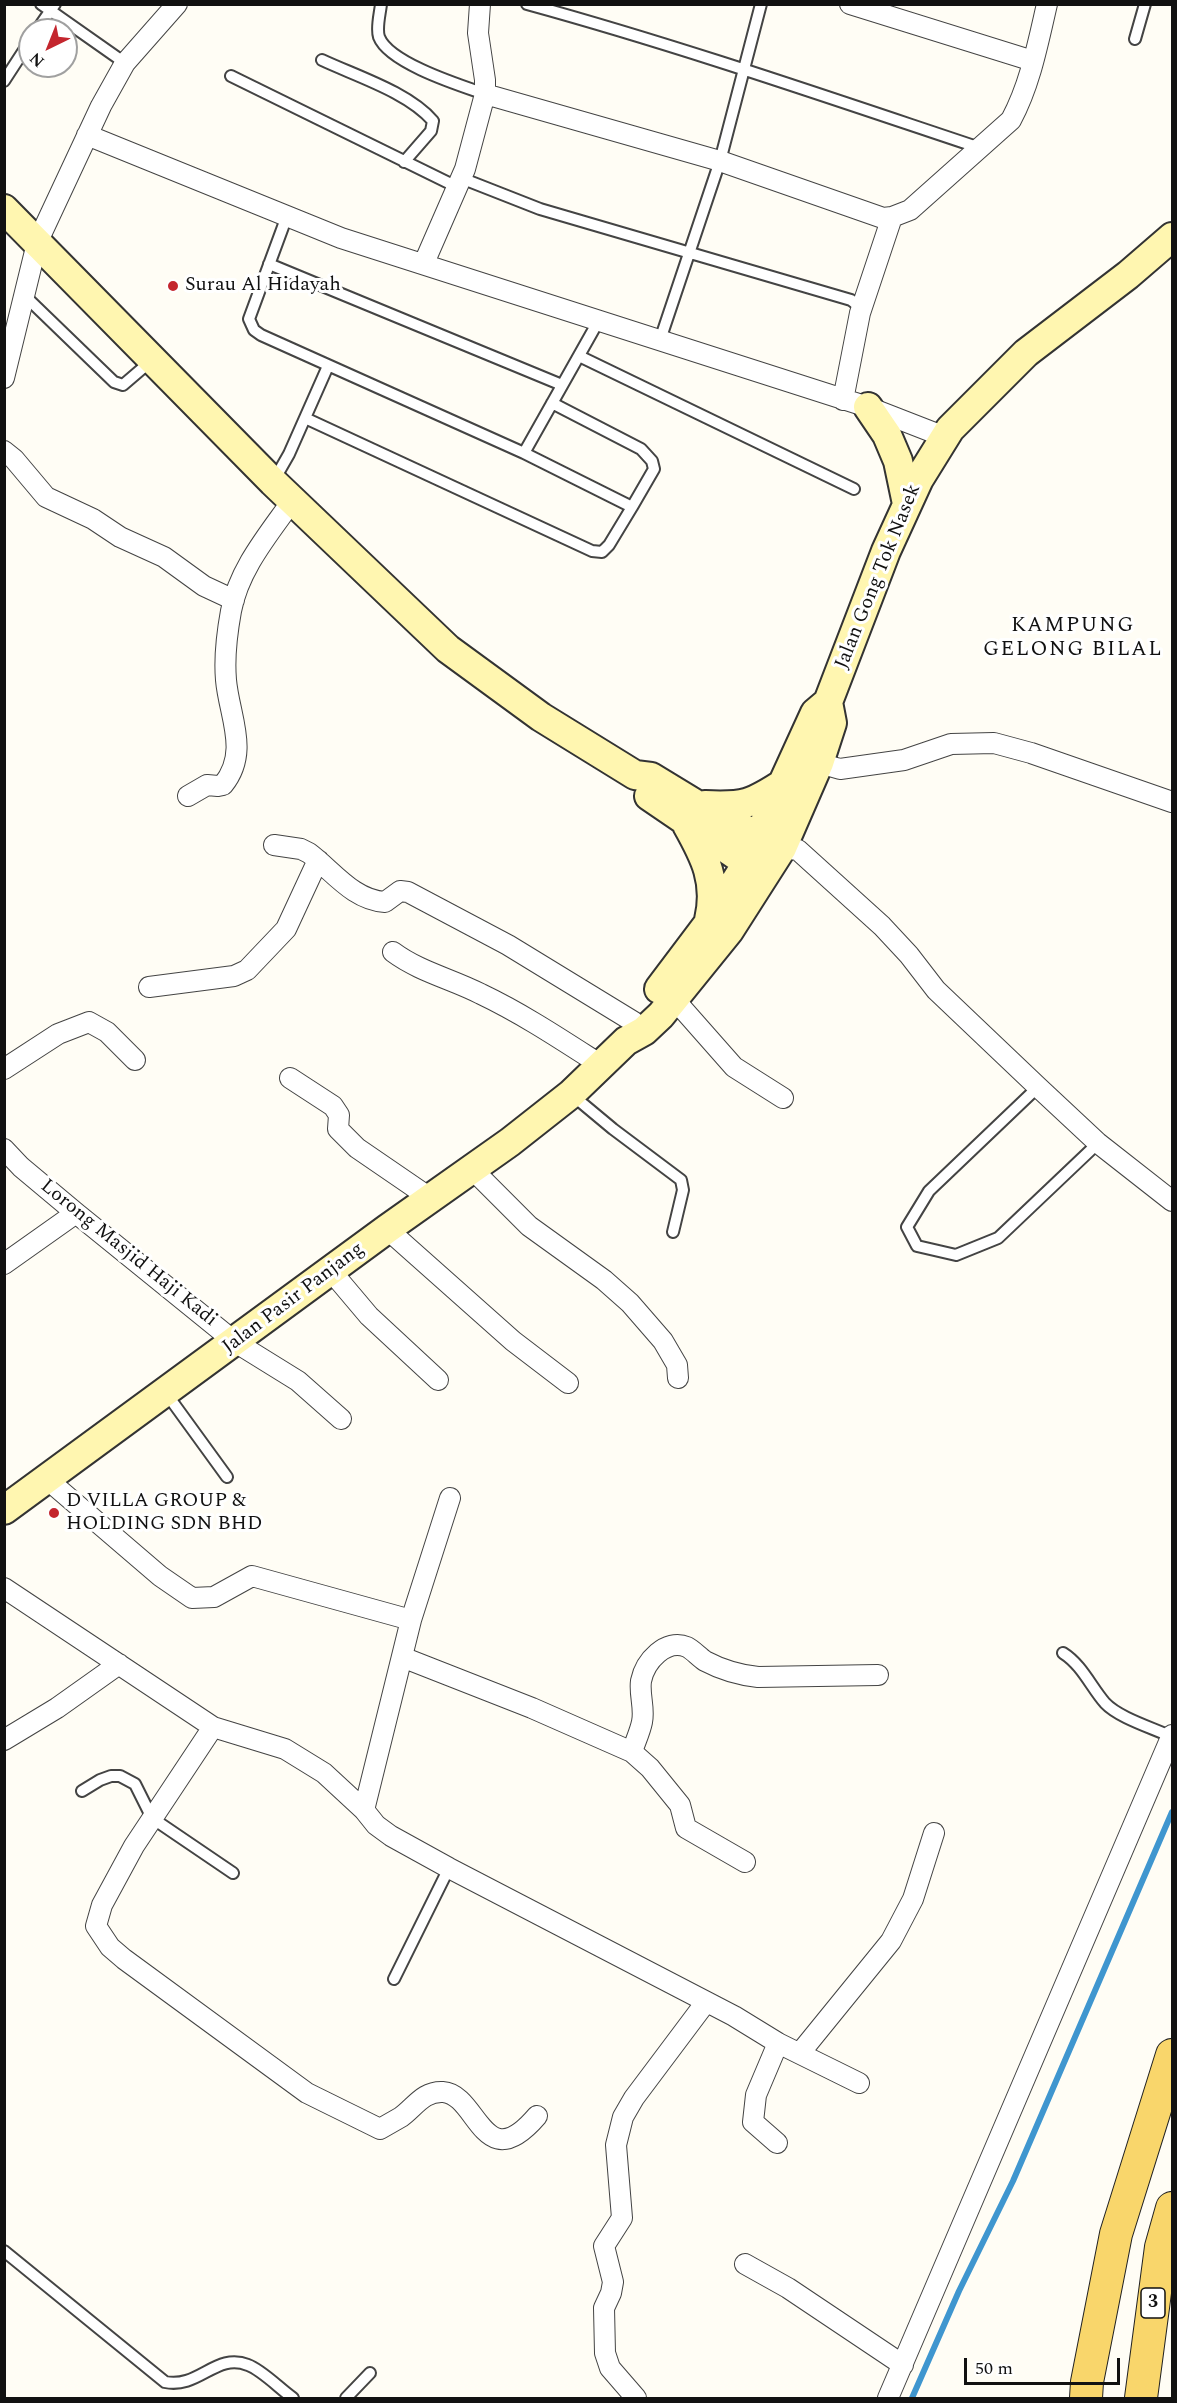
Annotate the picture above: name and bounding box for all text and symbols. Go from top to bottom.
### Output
north arrow [18,18,78,78]
text: N [24,46,50,73]
place label: Surau Al Hidayah [185,274,341,298]
marker: Surau Al Hidayah [166,279,180,293]
street label: Jalan Gong Tok Nasek [831,481,927,673]
district label: KAMPUNG GELONG BILAL [983,614,1163,664]
street label: Lorong Masjid Haji Kadi [35,1175,221,1333]
street label: Jalan Pasir Panjang [218,1238,370,1360]
place label: D VILLA GROUP & HOLDING SDN BHD [66,1490,262,1537]
marker: D VILLA GROUP & HOLDING SDN BHD [47,1506,61,1520]
road number: 3 [1141,2288,1165,2318]
scale bar [967,2346,1123,2384]
text: 50 m [975,2355,1013,2382]

